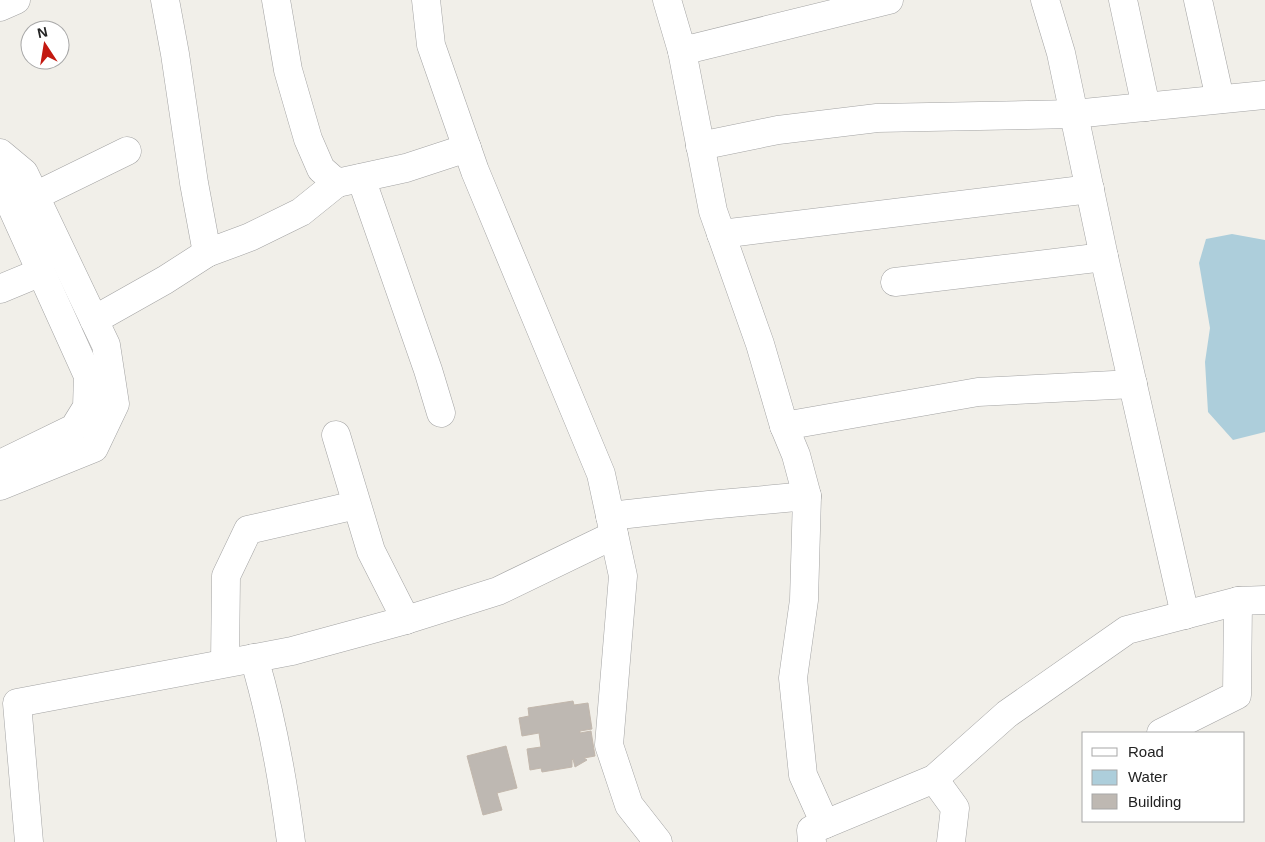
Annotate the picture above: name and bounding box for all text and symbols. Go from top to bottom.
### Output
north arrow [20,20,70,70]
text: N [36,23,49,41]
legend [1082,732,1245,822]
text: Road [1128,743,1164,760]
text: Water [1128,768,1167,785]
text: Building [1128,793,1181,810]

